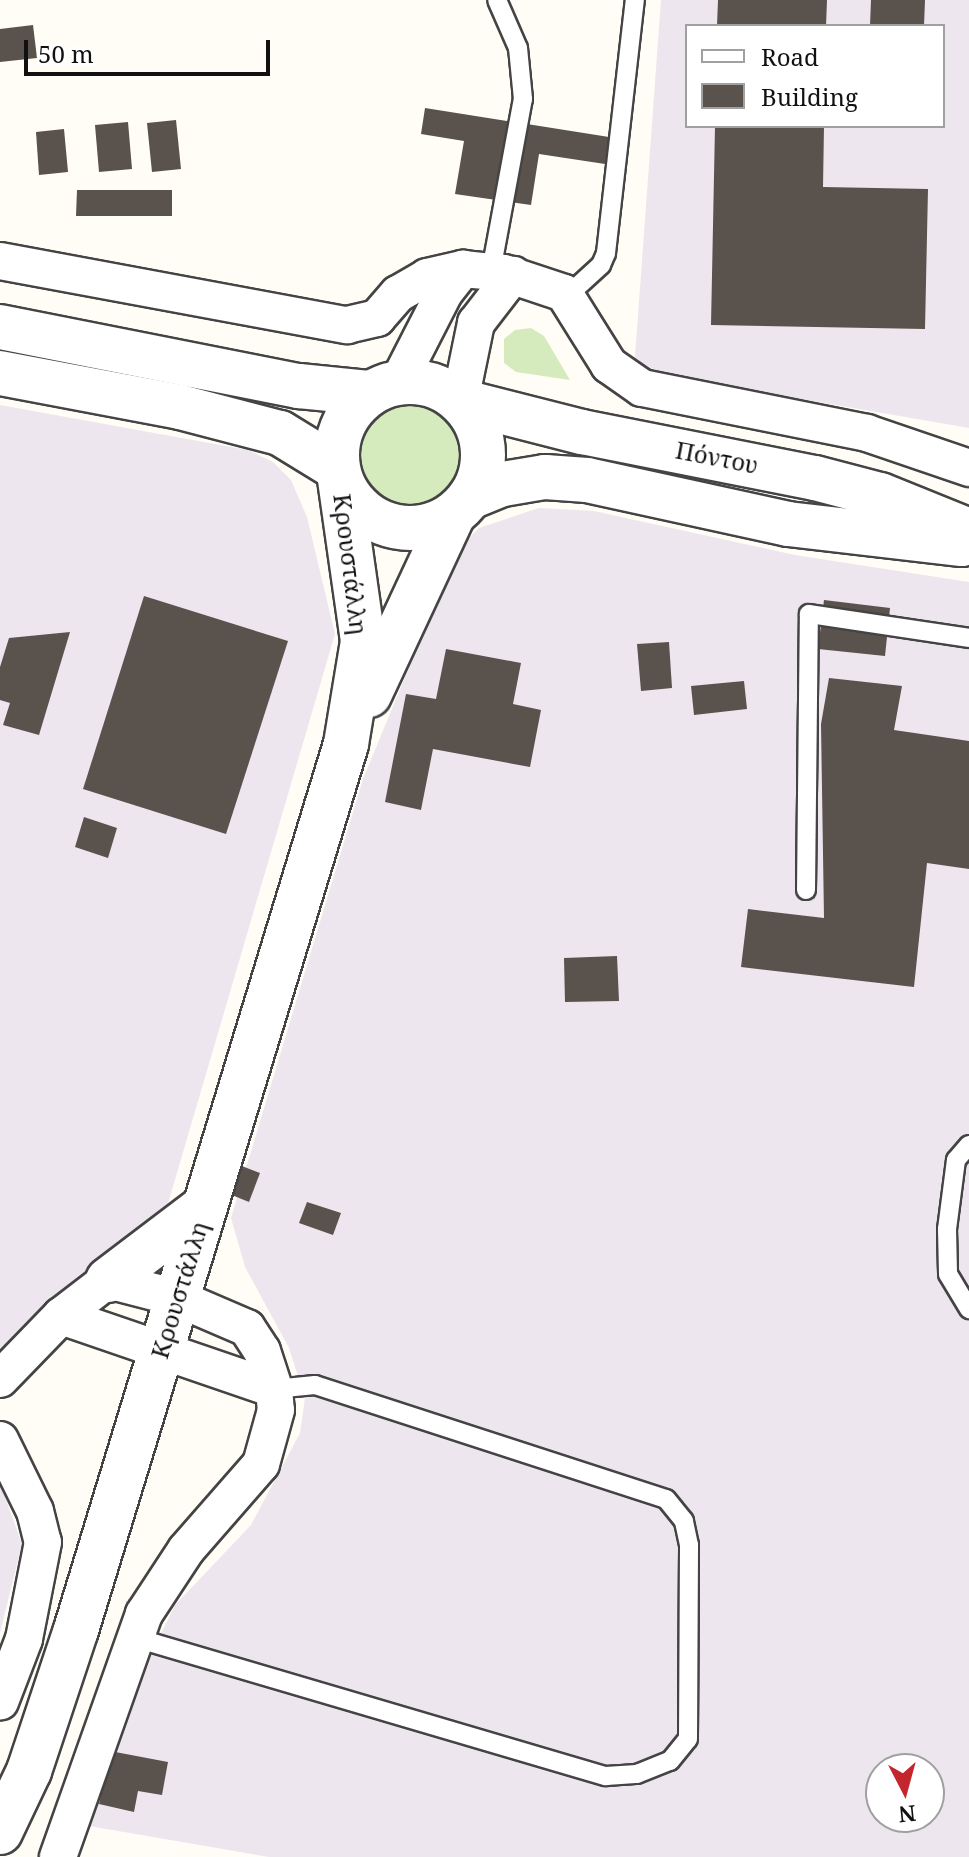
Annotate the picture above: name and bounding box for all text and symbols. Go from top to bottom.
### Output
scale bar [28,24,274,74]
legend [685,24,945,128]
text: 50 m [38,37,94,70]
text: Road [761,40,819,73]
text: Building [761,80,858,113]
street label: Πόντου [673,435,761,479]
street label: Κρουστάλλη [328,492,374,636]
street label: Κρουστάλλη [145,1218,213,1362]
north arrow [865,1753,945,1833]
text: N [897,1799,917,1831]

